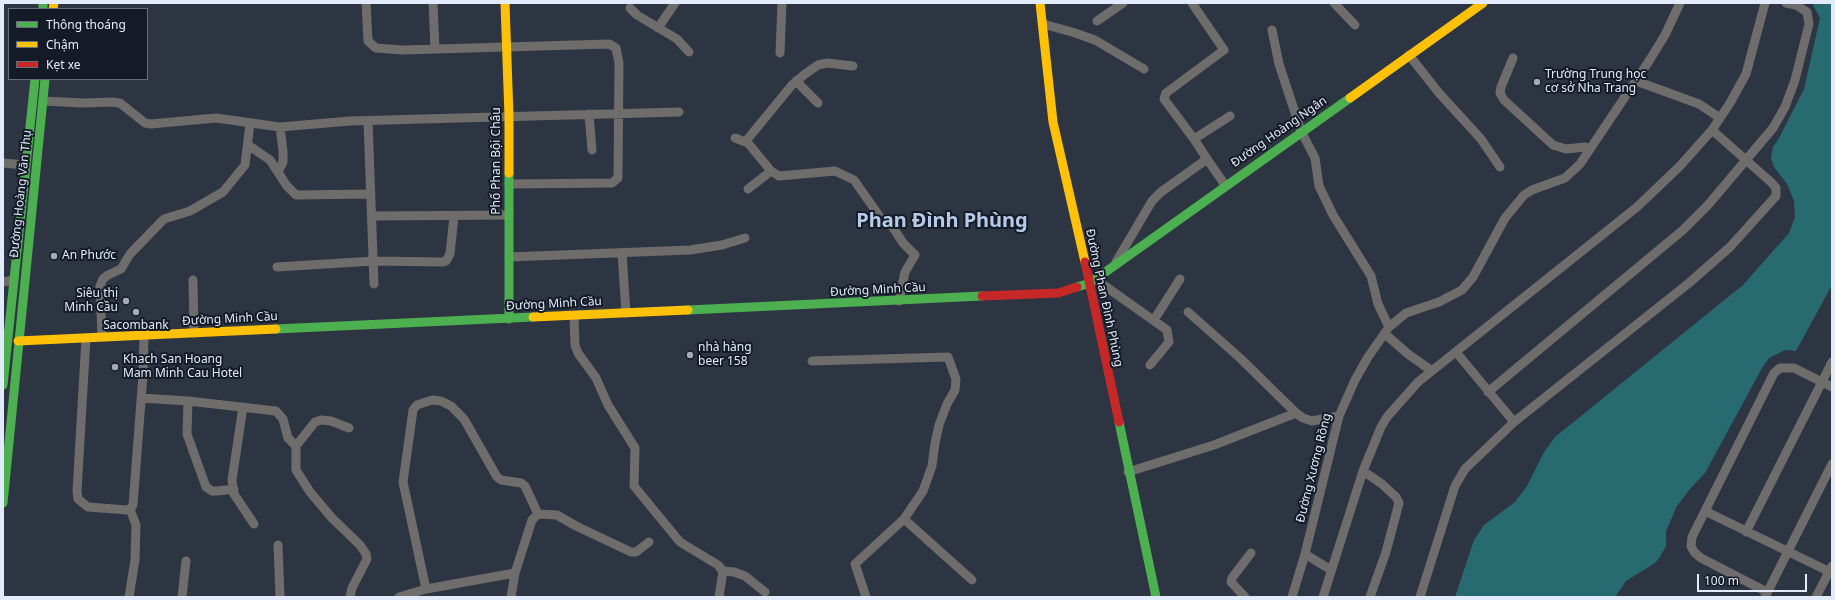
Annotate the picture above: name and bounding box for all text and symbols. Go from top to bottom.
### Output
legend [8,8,148,80]
text: Thông thoáng [46,16,126,33]
text: Chậm [46,36,79,53]
text: Kẹt xe [46,56,81,73]
place label: Trường Trung học cơ sở Nha Trang [1545,68,1646,96]
marker: Trường Trung học cơ sở Nha Trang [1532,77,1542,87]
street label: Đường Hoàng Ngân [1228,94,1330,170]
street label: Phố Phan Bội Châu [490,107,504,215]
street label: Đường Hoàng Văn Thụ [7,129,35,259]
district label: Phan Đình Phùng [856,209,1028,233]
street label: Đường Phan Đình Phùng [1082,228,1126,368]
place label: An Phước [62,249,116,263]
marker: An Phước [49,251,59,261]
street label: Đường Minh Cầu [830,280,926,300]
place label: Siêu thị Minh Cầu [64,287,118,315]
street label: Đường Minh Cầu [506,294,602,314]
marker: Siêu thị Minh Cầu [121,296,131,306]
marker: Sacombank [131,307,141,317]
street label: Đường Minh Cầu [182,309,278,329]
place label: Sacombank [103,319,169,333]
place label: nhà hàng beer 158 [698,341,752,369]
marker: nhà hàng beer 158 [685,350,695,360]
place label: Khach San Hoang Mam Minh Cau Hotel [123,353,242,381]
marker: Khach San Hoang Mam Minh Cau Hotel [110,362,120,372]
street label: Đường Xương Rồng [1293,412,1335,524]
scale bar [1699,566,1809,592]
text: 100 m [1704,572,1739,589]

